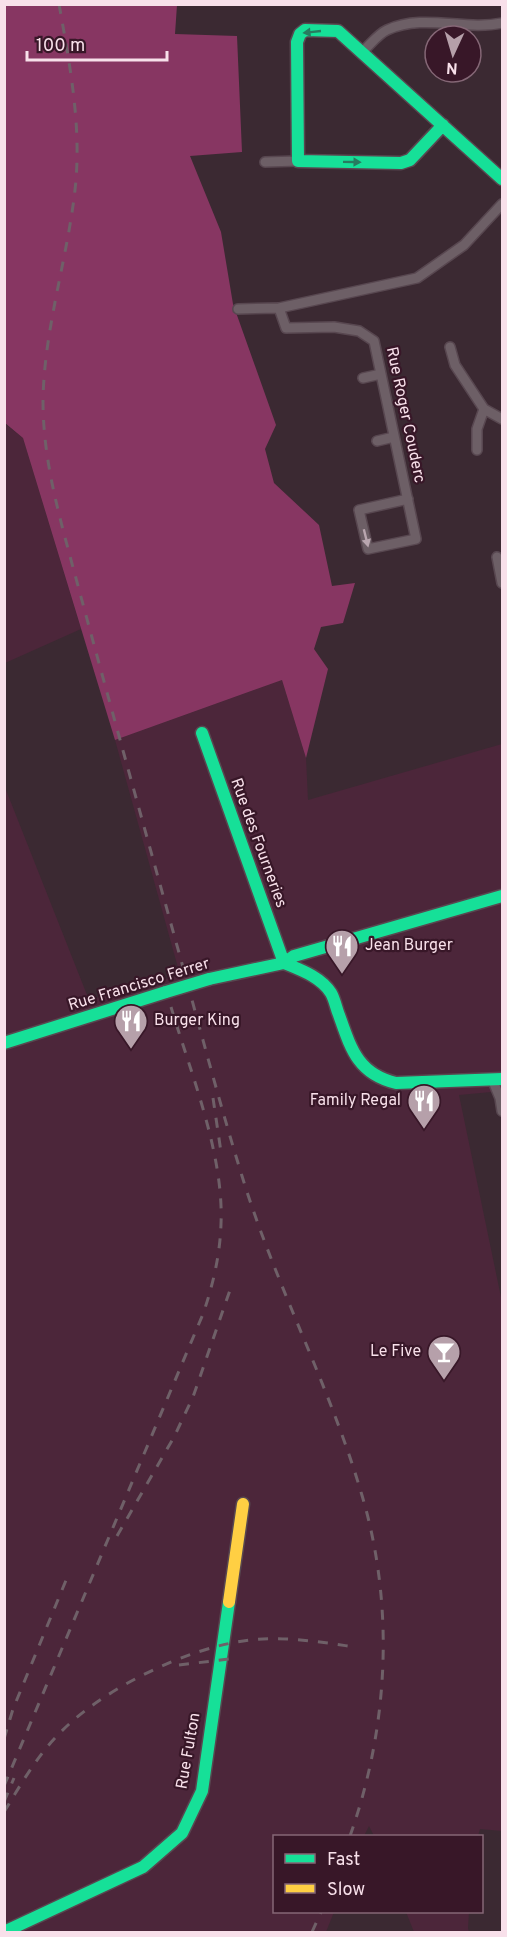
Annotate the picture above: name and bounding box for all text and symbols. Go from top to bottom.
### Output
scale bar [27,24,166,62]
north arrow [423,24,483,84]
one-way arrow [302,27,321,37]
text: 100 m [36,35,85,58]
text: N [446,57,459,77]
one-way arrow [343,158,362,167]
street label: Rue Roger Couderc [381,345,429,485]
one-way arrow [361,529,371,548]
street label: Rue des Fourneries [225,775,291,911]
restaurant icon: Jean Burger [324,928,360,975]
place label: Jean Burger [365,936,453,956]
street label: Rue Francisco Ferrer [66,954,212,1016]
restaurant icon: Burger King [113,1003,149,1050]
place label: Burger King [154,1011,240,1031]
restaurant icon: Family Regal [406,1083,442,1130]
place label: Family Regal [310,1091,401,1111]
bar icon: Le Five [426,1334,462,1381]
place label: Le Five [370,1342,421,1362]
street label: Rue Fulton [172,1711,206,1791]
legend [273,1835,483,1913]
text: Fast [327,1849,360,1872]
text: Slow [327,1879,365,1902]

